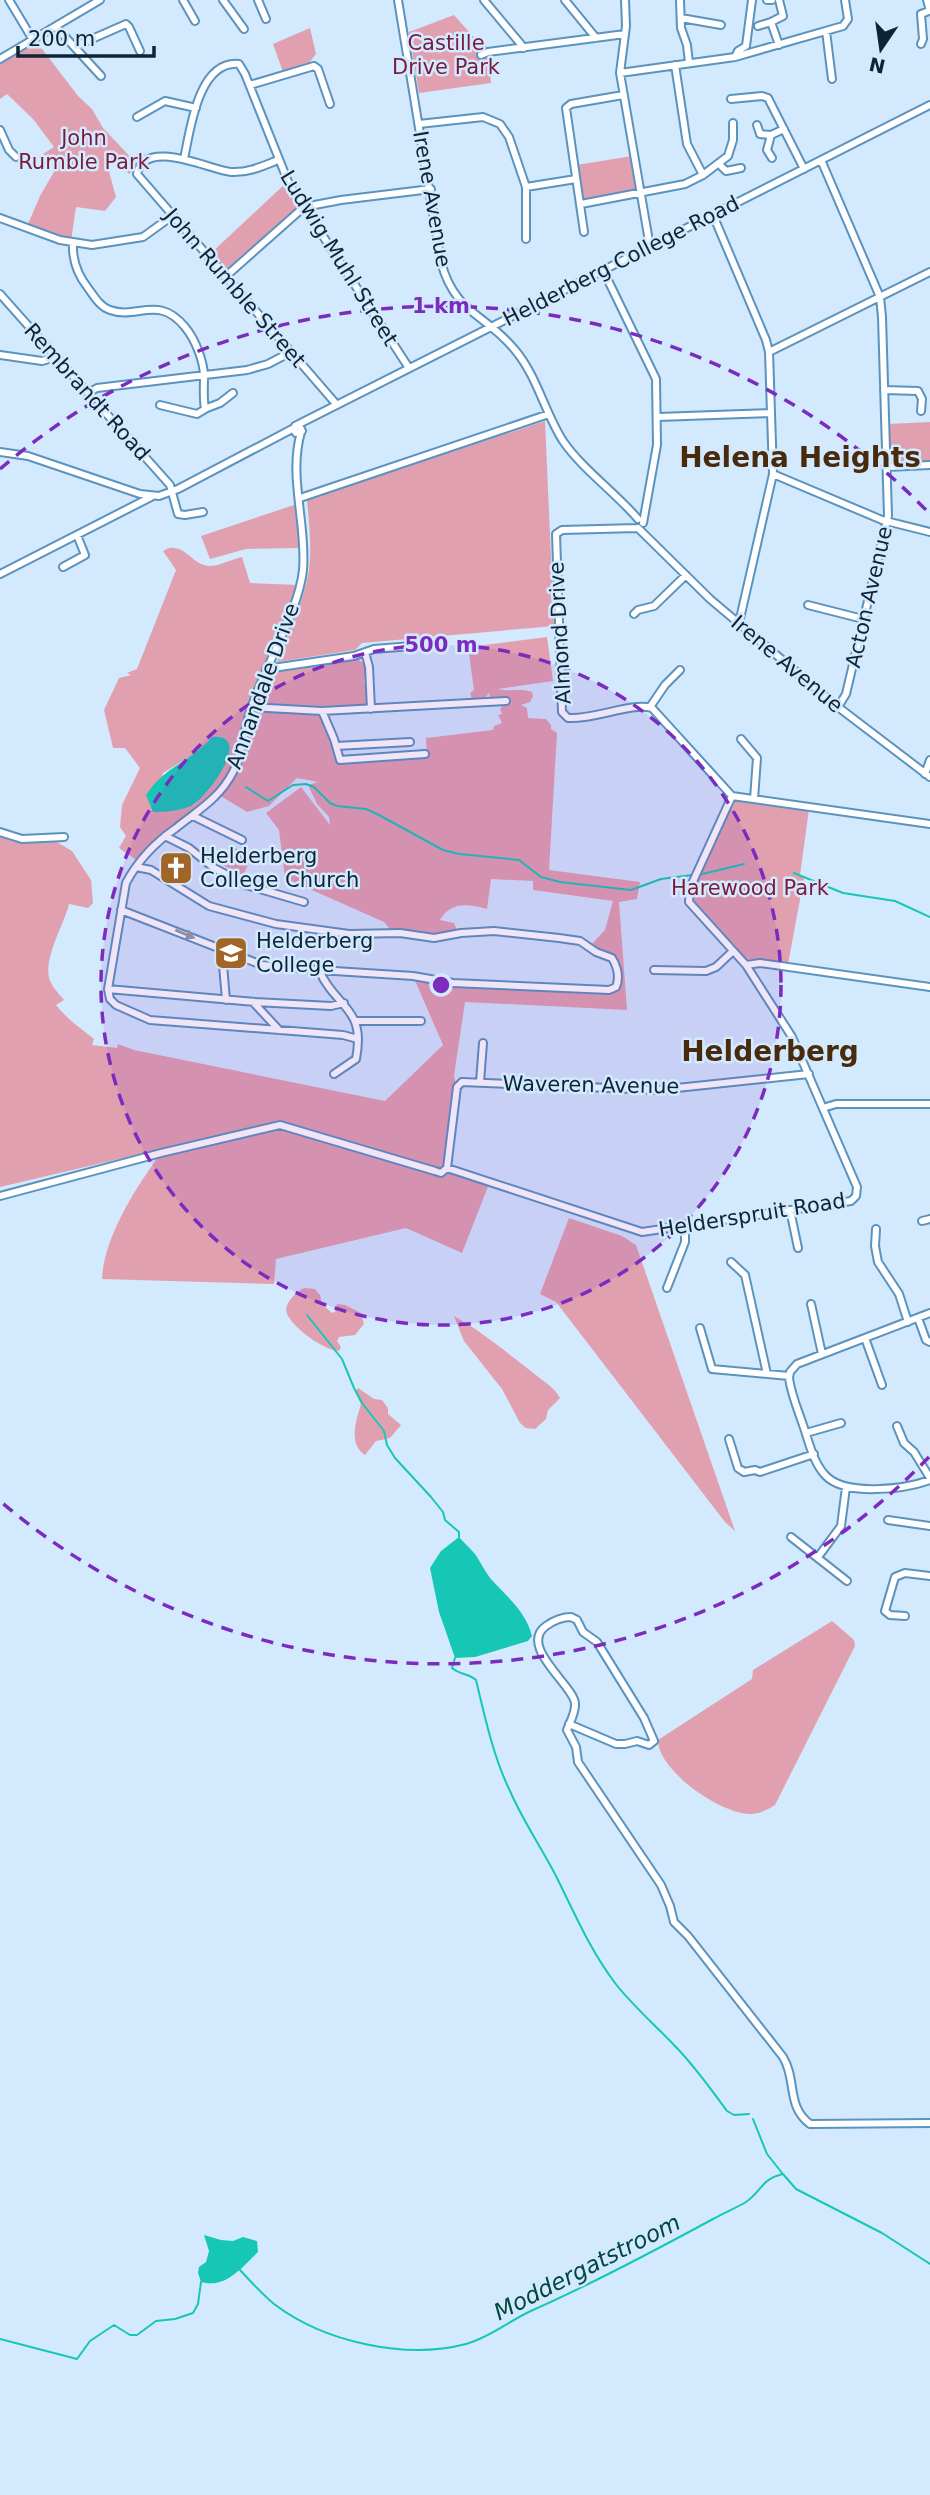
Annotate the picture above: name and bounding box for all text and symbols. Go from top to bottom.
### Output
scale bar [18,14,154,58]
north arrow [846,14,916,84]
text: 200 m [28,27,95,51]
park label: Castille Drive Park [392,31,501,79]
text: N [867,53,887,78]
park label: John Rumble Park [18,126,151,174]
street label: Irene Avenue [408,129,456,269]
street label: Ludwig Muhl Street [275,166,403,350]
street label: Helderberg College Road [499,191,743,331]
street label: John Rumble Street [158,202,310,372]
text: 1 km [412,294,470,318]
street label: Rembrandt Road [19,319,155,465]
district label: Helena Heights [679,441,921,474]
street label: Acton Avenue [841,524,897,670]
street label: Almond Drive [544,561,576,705]
street label: Annandale Drive [222,600,304,772]
street label: Irene Avenue [726,610,848,718]
text: 500 m [404,633,478,657]
place label: Helderberg College Church [200,844,359,892]
church icon: Helderberg College Church [157,849,195,887]
park label: Harewood Park [671,876,830,900]
one-way arrow [175,929,196,940]
place label: Helderberg College [256,929,373,977]
school or university icon: Helderberg College [212,934,250,972]
centre of rings [429,973,453,997]
district label: Helderberg [681,1035,859,1068]
street label: Waveren Avenue [502,1071,680,1099]
street label: Helderspruit Road [657,1188,847,1242]
water label: Moddergatstroom [490,2209,684,2325]

